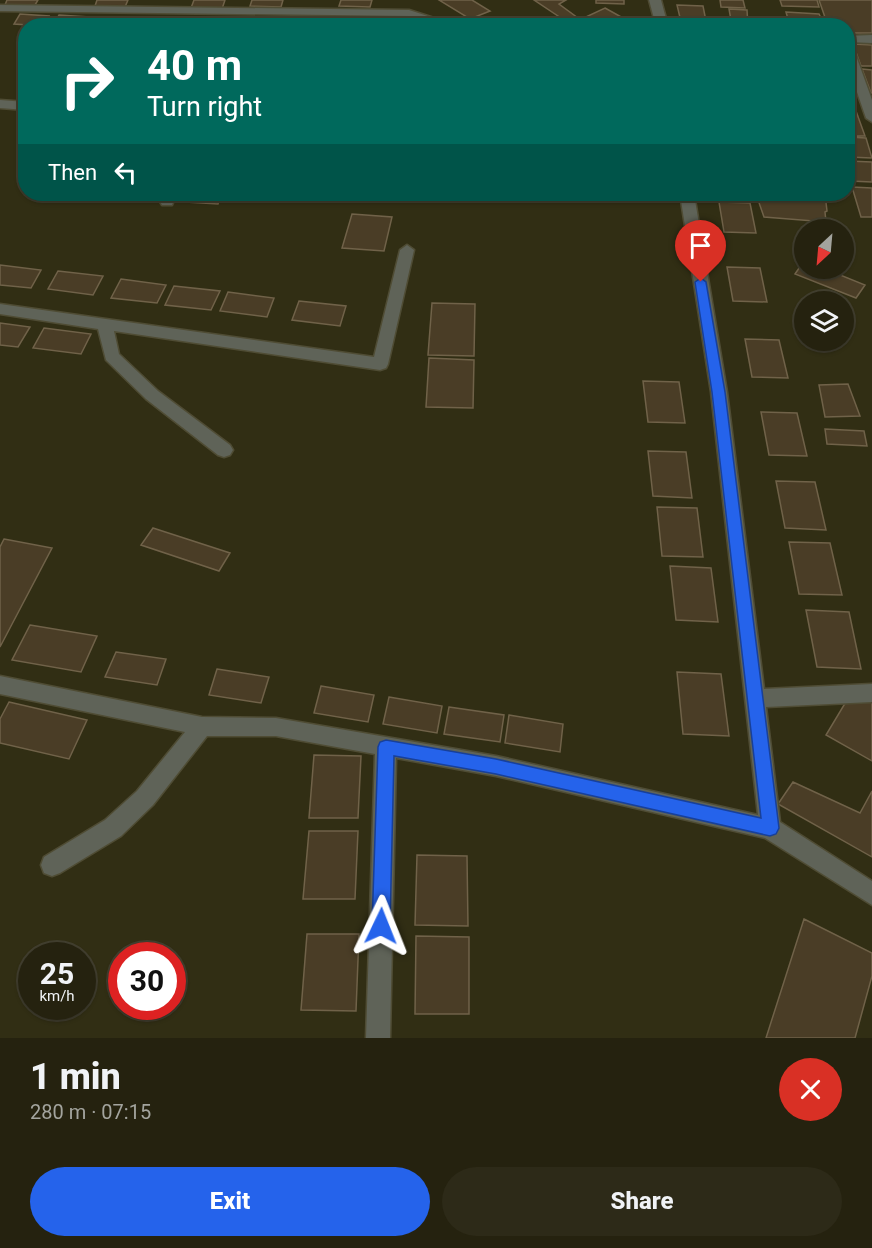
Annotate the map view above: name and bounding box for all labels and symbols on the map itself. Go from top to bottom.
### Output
north arrow [794,219,854,279]
pin [675,220,726,282]
position arrow [349,894,413,958]
speed limit sign: 30 [108,942,186,1020]

